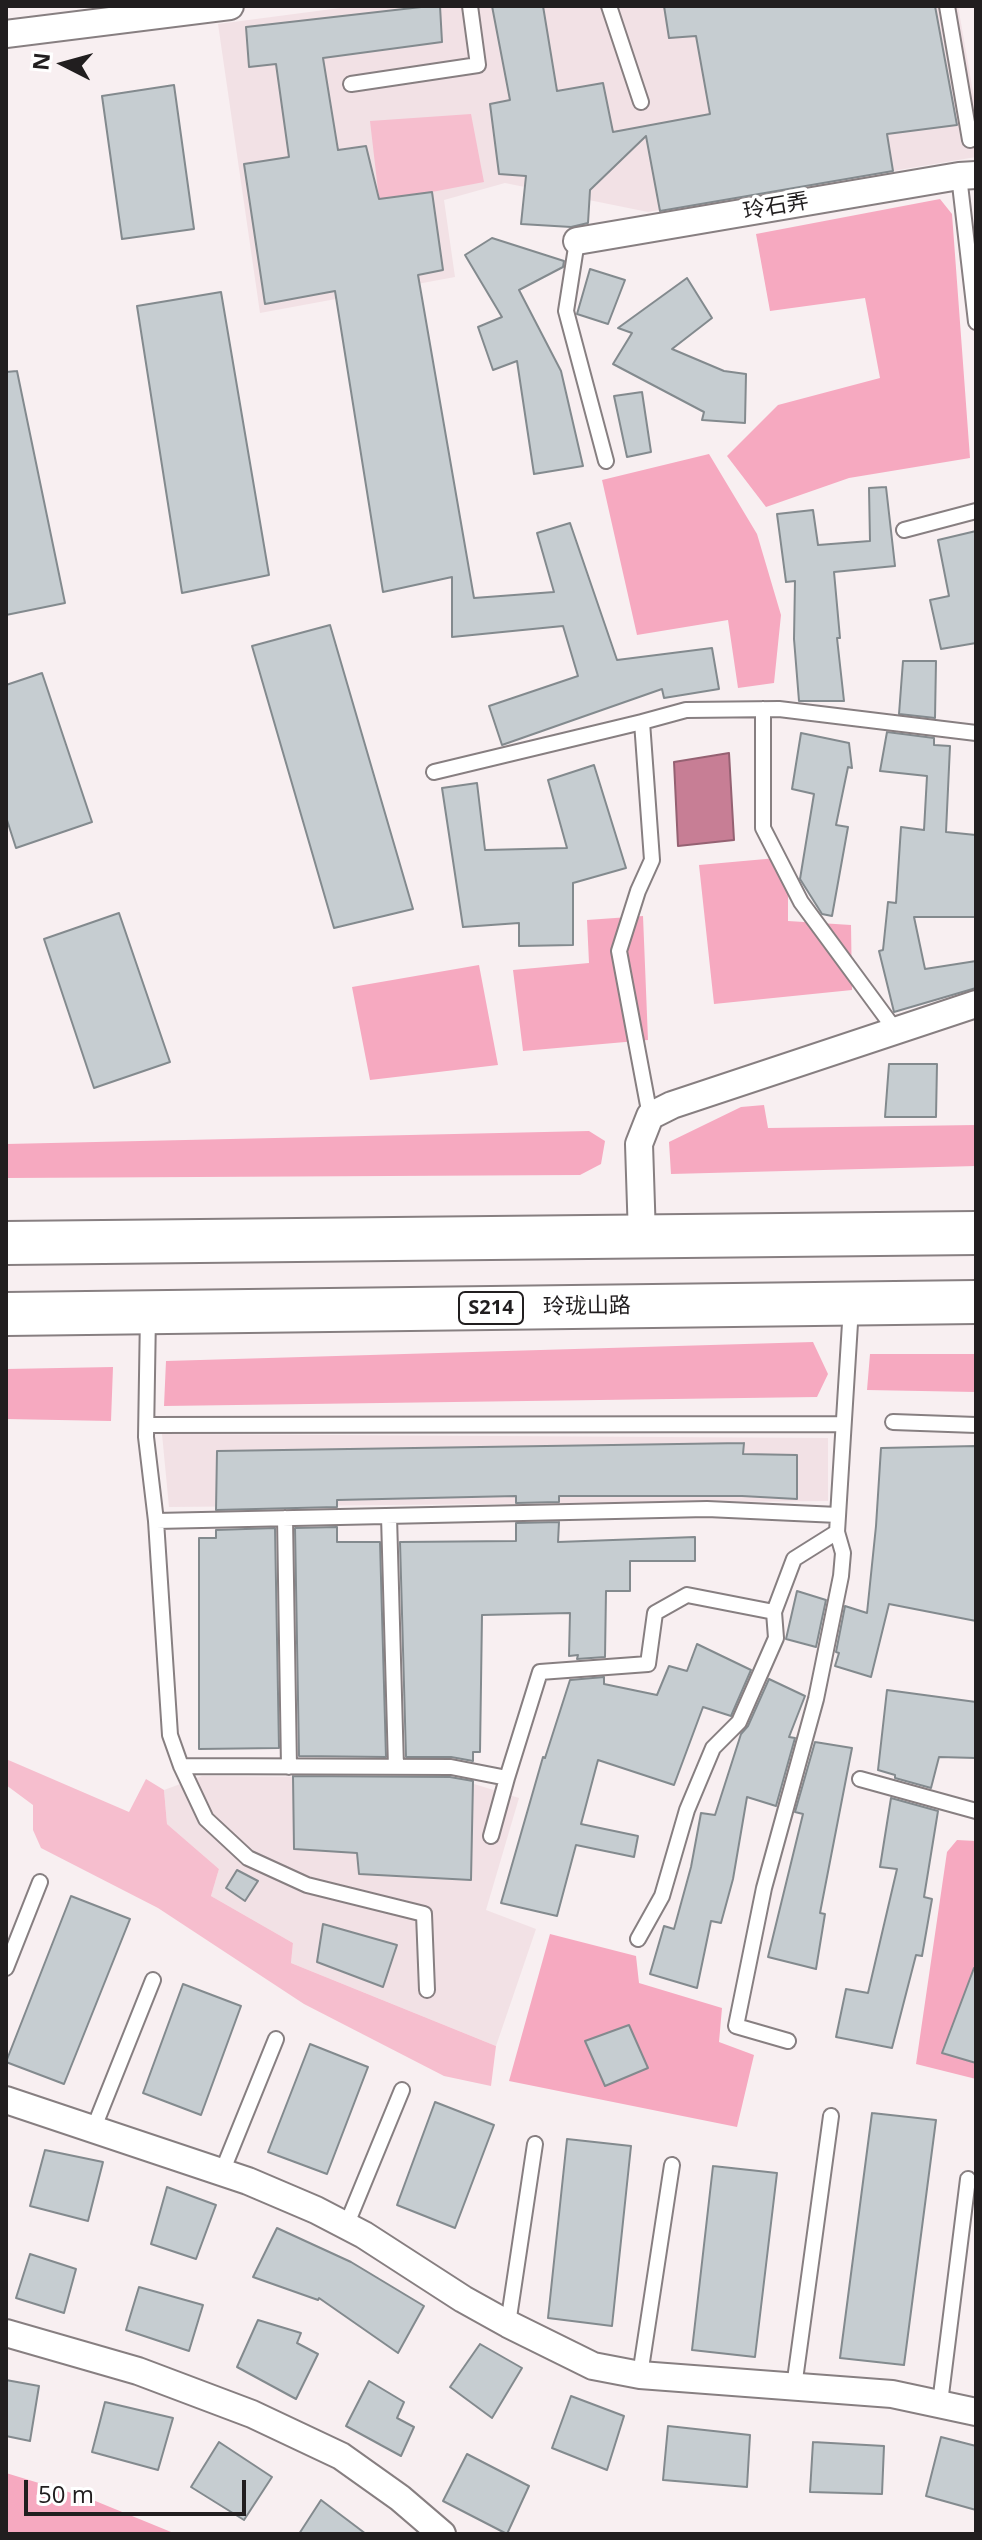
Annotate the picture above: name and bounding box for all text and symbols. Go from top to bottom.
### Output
north arrow [24,24,104,104]
text: N [24,51,56,72]
street label: 玲石弄 [741,188,811,226]
road number: S214 [459,1292,523,1324]
street label: 玲珑山路 [543,1293,631,1321]
scale bar [28,2464,250,2514]
text: 50 m [38,2477,94,2510]

